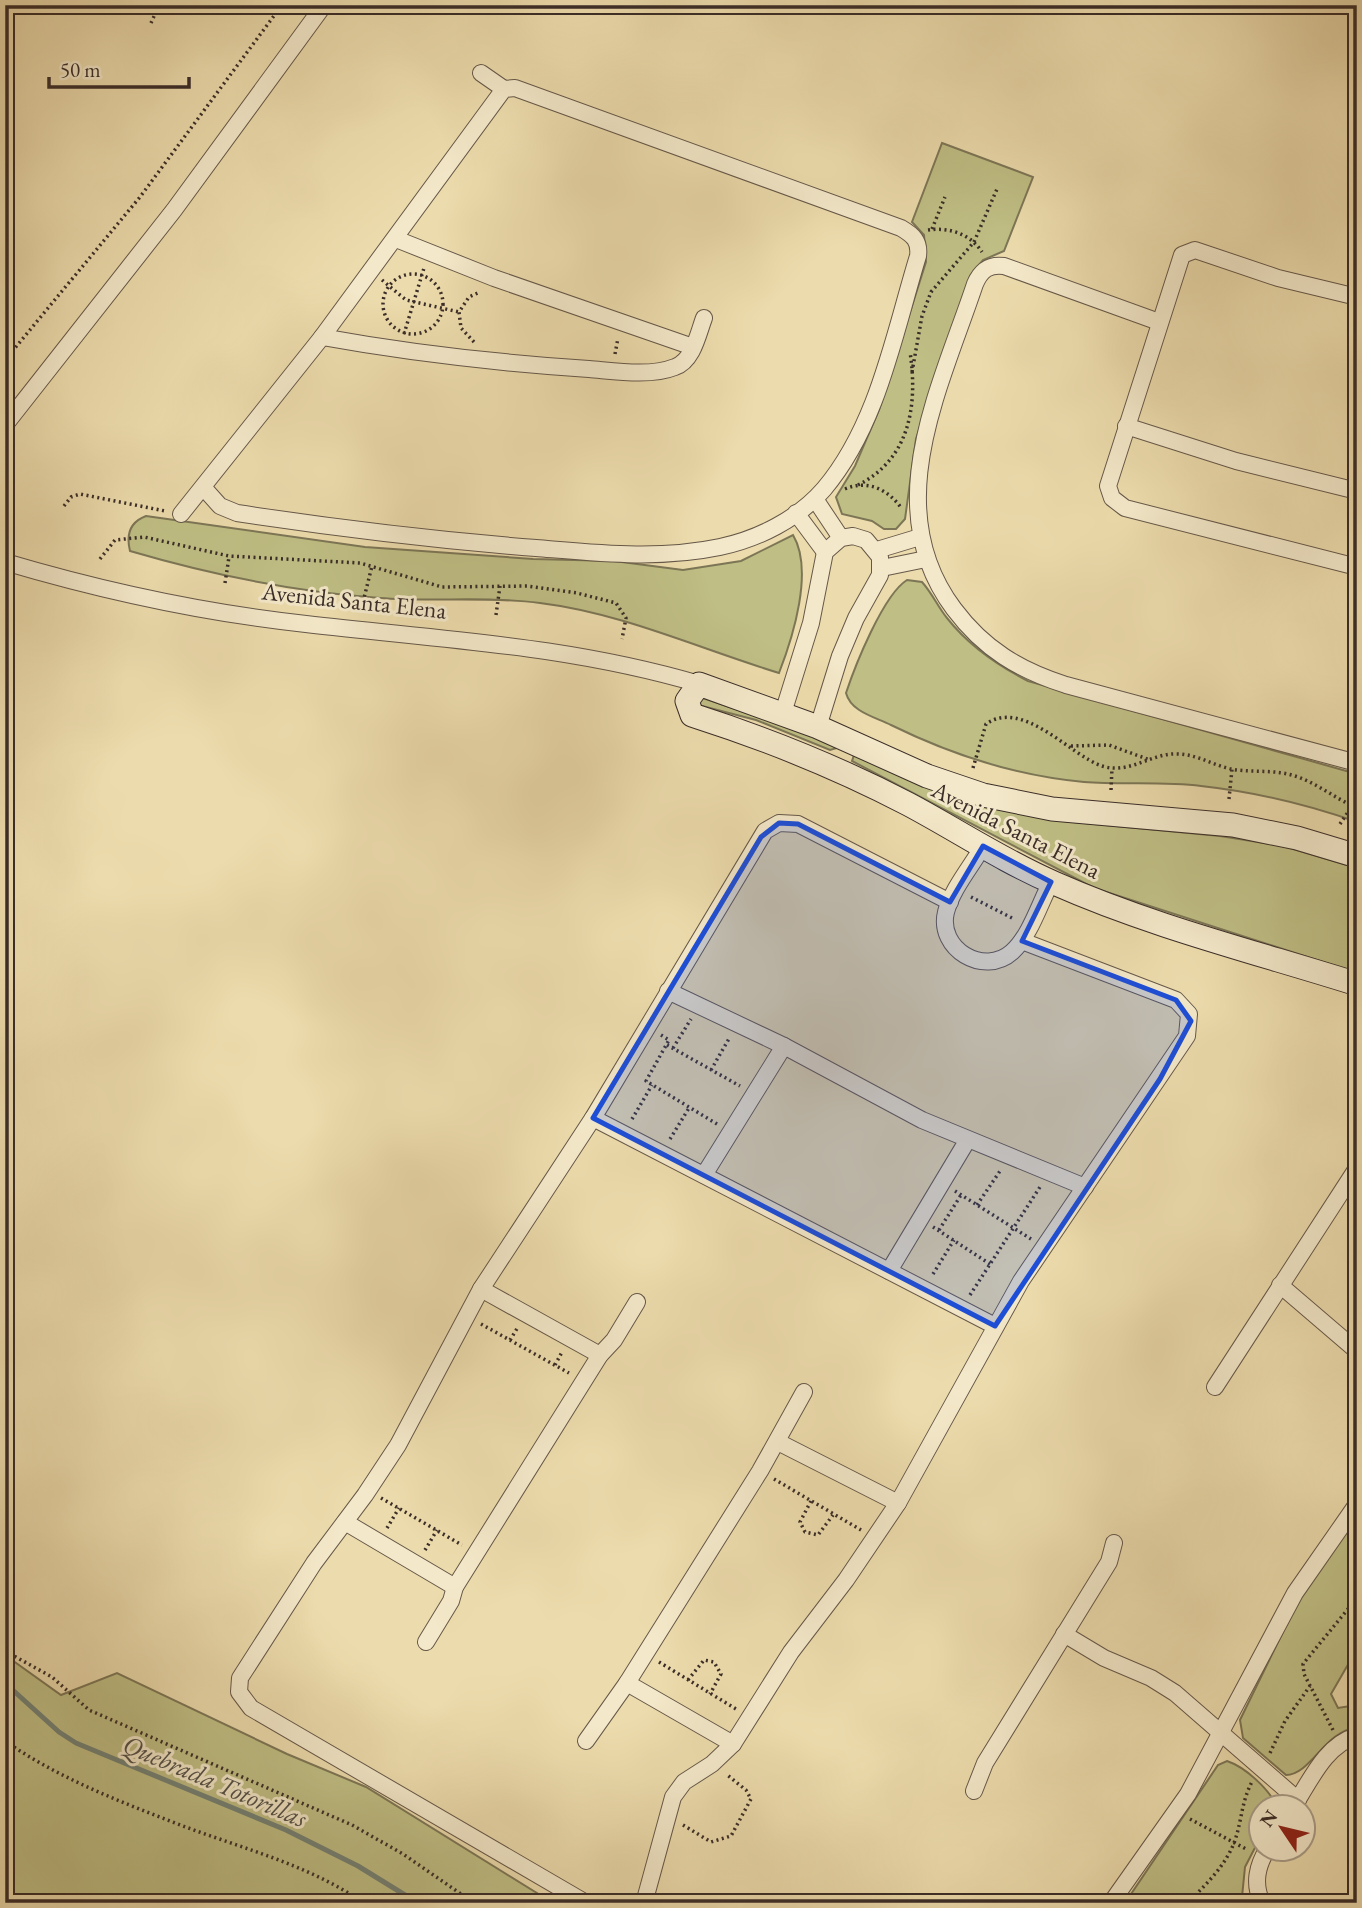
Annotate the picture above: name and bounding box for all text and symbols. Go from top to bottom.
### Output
scale bar [49,46,189,90]
text: 50 m [60,56,101,83]
street label: Avenida Santa Elena [259,575,448,626]
street label: Avenida Santa Elena [926,773,1106,886]
water label: Quebrada Totorillas [118,1727,313,1835]
north arrow [1246,1792,1316,1862]
text: N [1254,1805,1283,1832]

